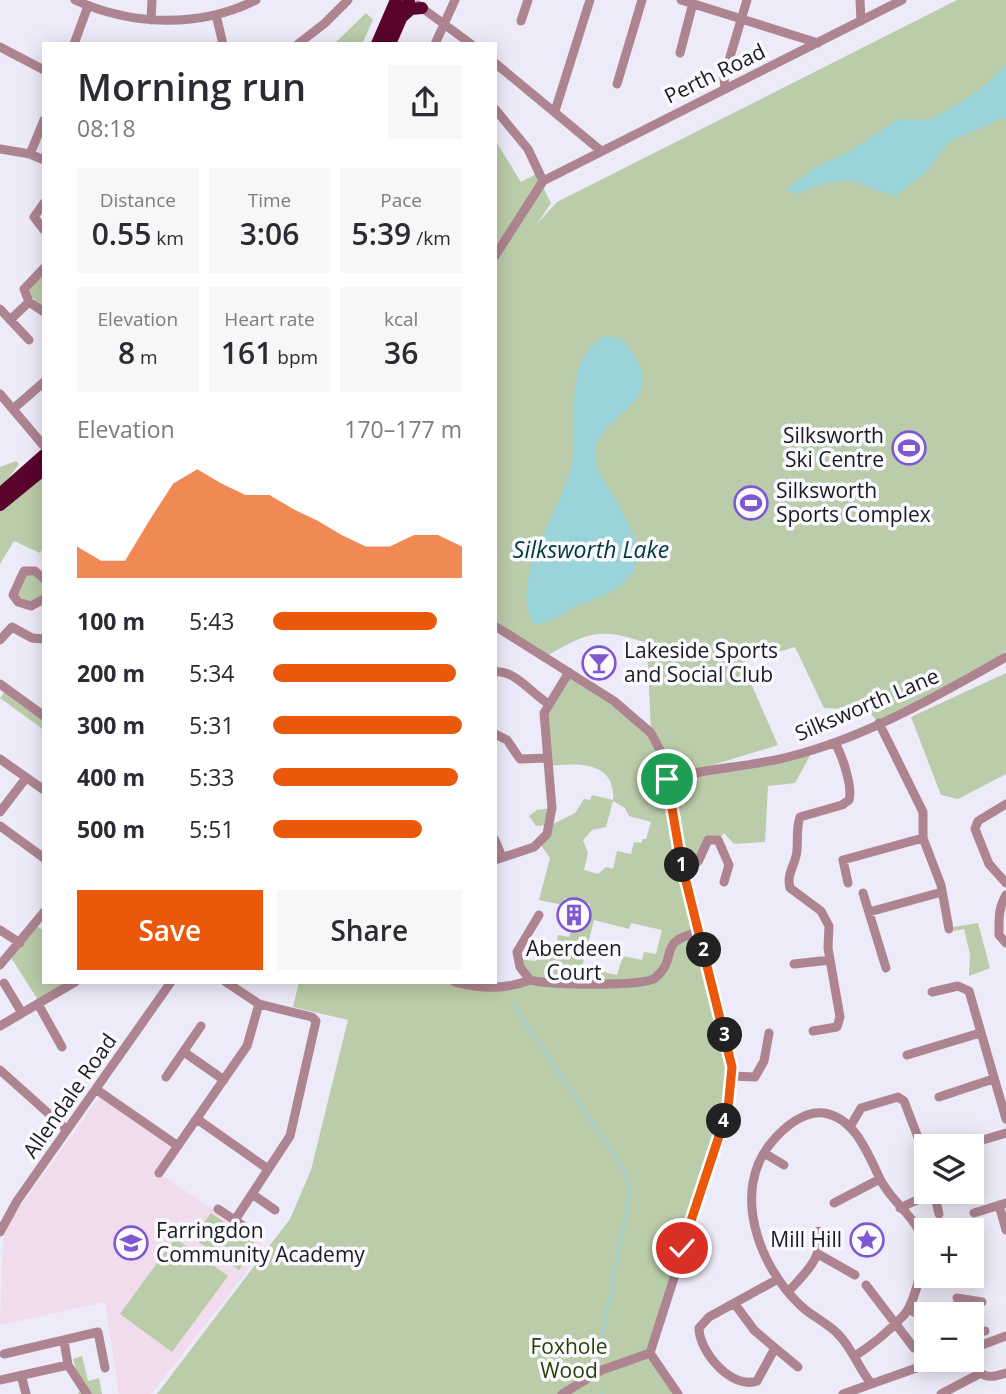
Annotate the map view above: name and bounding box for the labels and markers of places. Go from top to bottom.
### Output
place label: Silksworth Ski Centre [783,421,884,473]
sports icon: Silksworth Ski Centre [890,429,928,467]
place label: Silksworth Sports Complex [776,476,931,528]
sports icon: Silksworth Sports Complex [732,484,770,522]
place label: Lakeside Sports and Social Club [624,636,778,688]
bar icon: Lakeside Sports and Social Club [580,644,618,682]
pin [637,749,697,809]
pin: 1 [664,848,700,882]
building icon: Aberdeen Court [555,896,593,934]
pin: 2 [686,932,722,968]
place label: Aberdeen Court [526,934,622,986]
pin: 3 [708,1018,742,1052]
pin: 4 [706,1104,742,1138]
place label: Farringdon Community Academy [156,1216,365,1268]
pin [652,1218,712,1278]
place icon: Mill Hill [848,1221,886,1259]
school or university icon: Farringdon Community Academy [112,1224,150,1262]
place label: Mill Hill [770,1225,842,1253]

